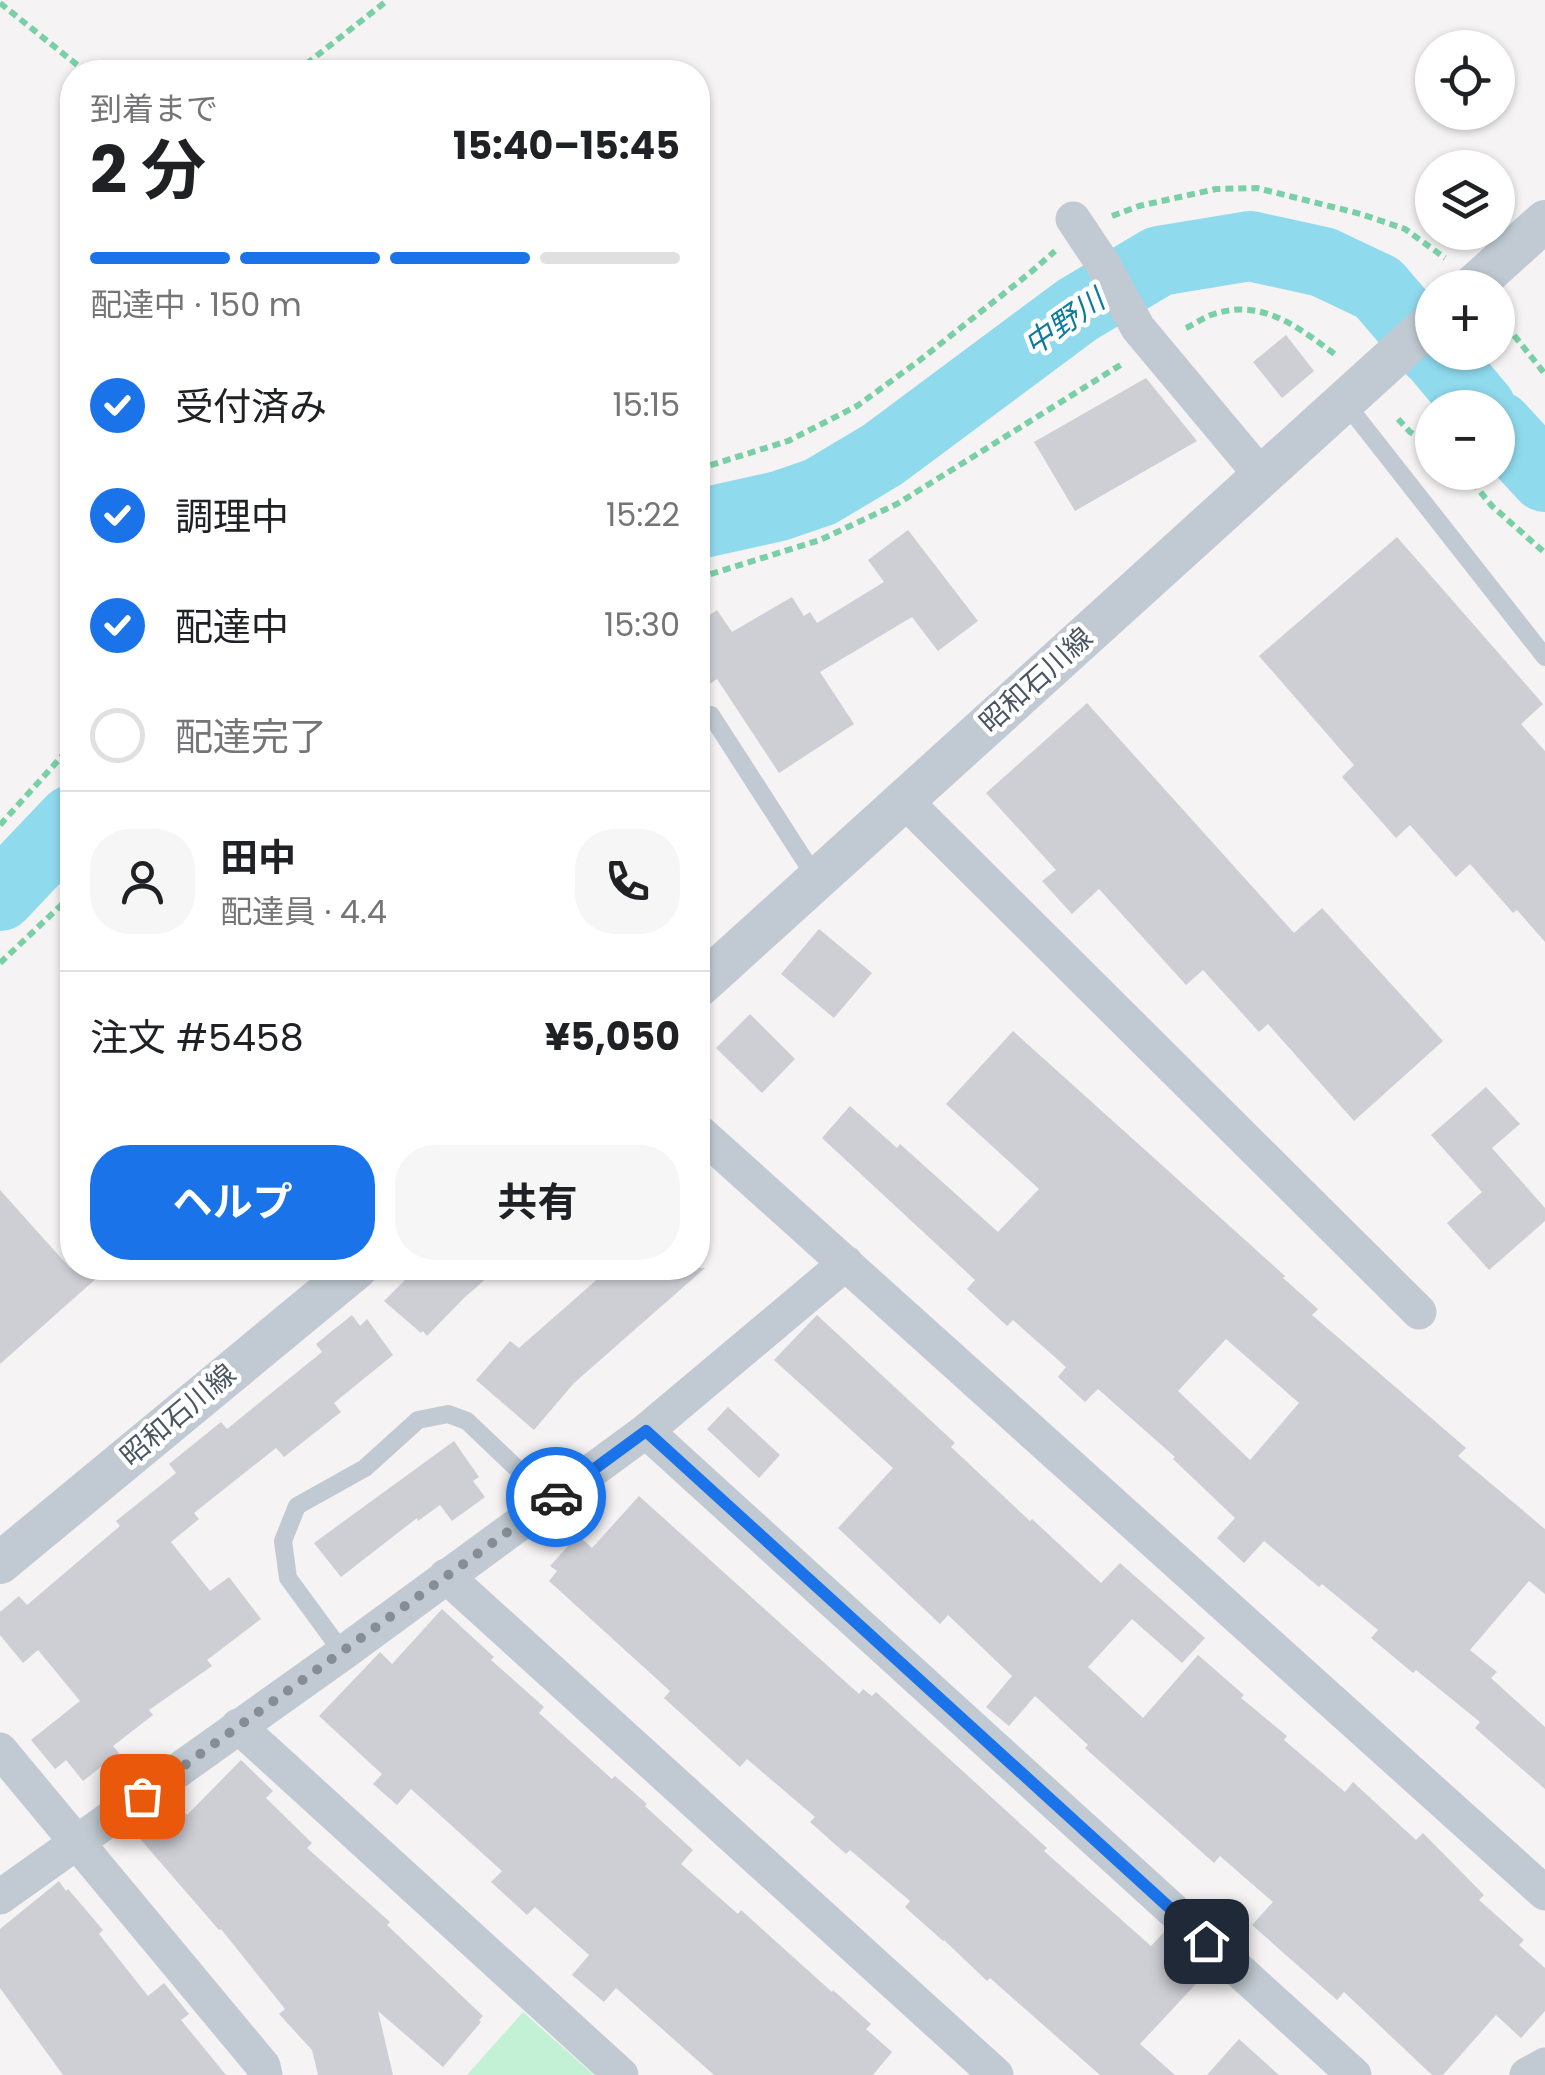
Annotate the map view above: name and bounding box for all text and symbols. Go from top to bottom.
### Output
map controls [1415,30,1515,490]
button: locate [1415,30,1515,130]
text: 到着まで [90,86,218,131]
text: 15:40–15:45 [453,119,680,172]
text: 2 分 [90,125,206,216]
button: layers [1415,150,1515,250]
button: + [1415,270,1515,370]
water label: 中野川 [1015,277,1116,365]
text: 配達中 · 150 m [90,282,302,327]
icon: check [90,378,145,433]
text: 受付済み [175,380,327,433]
text: 15:15 [613,382,680,427]
button: − [1415,390,1515,490]
icon: check [90,488,145,543]
text: 調理中 [175,490,289,543]
text: 15:22 [606,492,680,537]
icon: check [90,598,145,653]
text: 配達中 [175,600,289,653]
text: 15:30 [604,602,680,647]
street label: 昭和石川線 [971,619,1101,741]
text: 配達完了 [175,710,327,763]
button: person [90,829,195,934]
button: phone [575,829,680,934]
text: 田中 [220,831,296,884]
text: 配達員 · 4.4 [220,889,387,934]
text: ¥5,050 [545,1010,680,1063]
text: 注文 #5458 [90,1011,304,1064]
button: ヘルプ [90,1145,375,1260]
button: 共有 [395,1145,680,1260]
street label: 昭和石川線 [112,1355,244,1475]
courier [506,1447,606,1547]
icon: car [529,1470,584,1525]
pin [100,1754,185,1839]
icon: bag [115,1769,170,1824]
pin [1164,1899,1249,1984]
icon: home [1179,1914,1234,1969]

